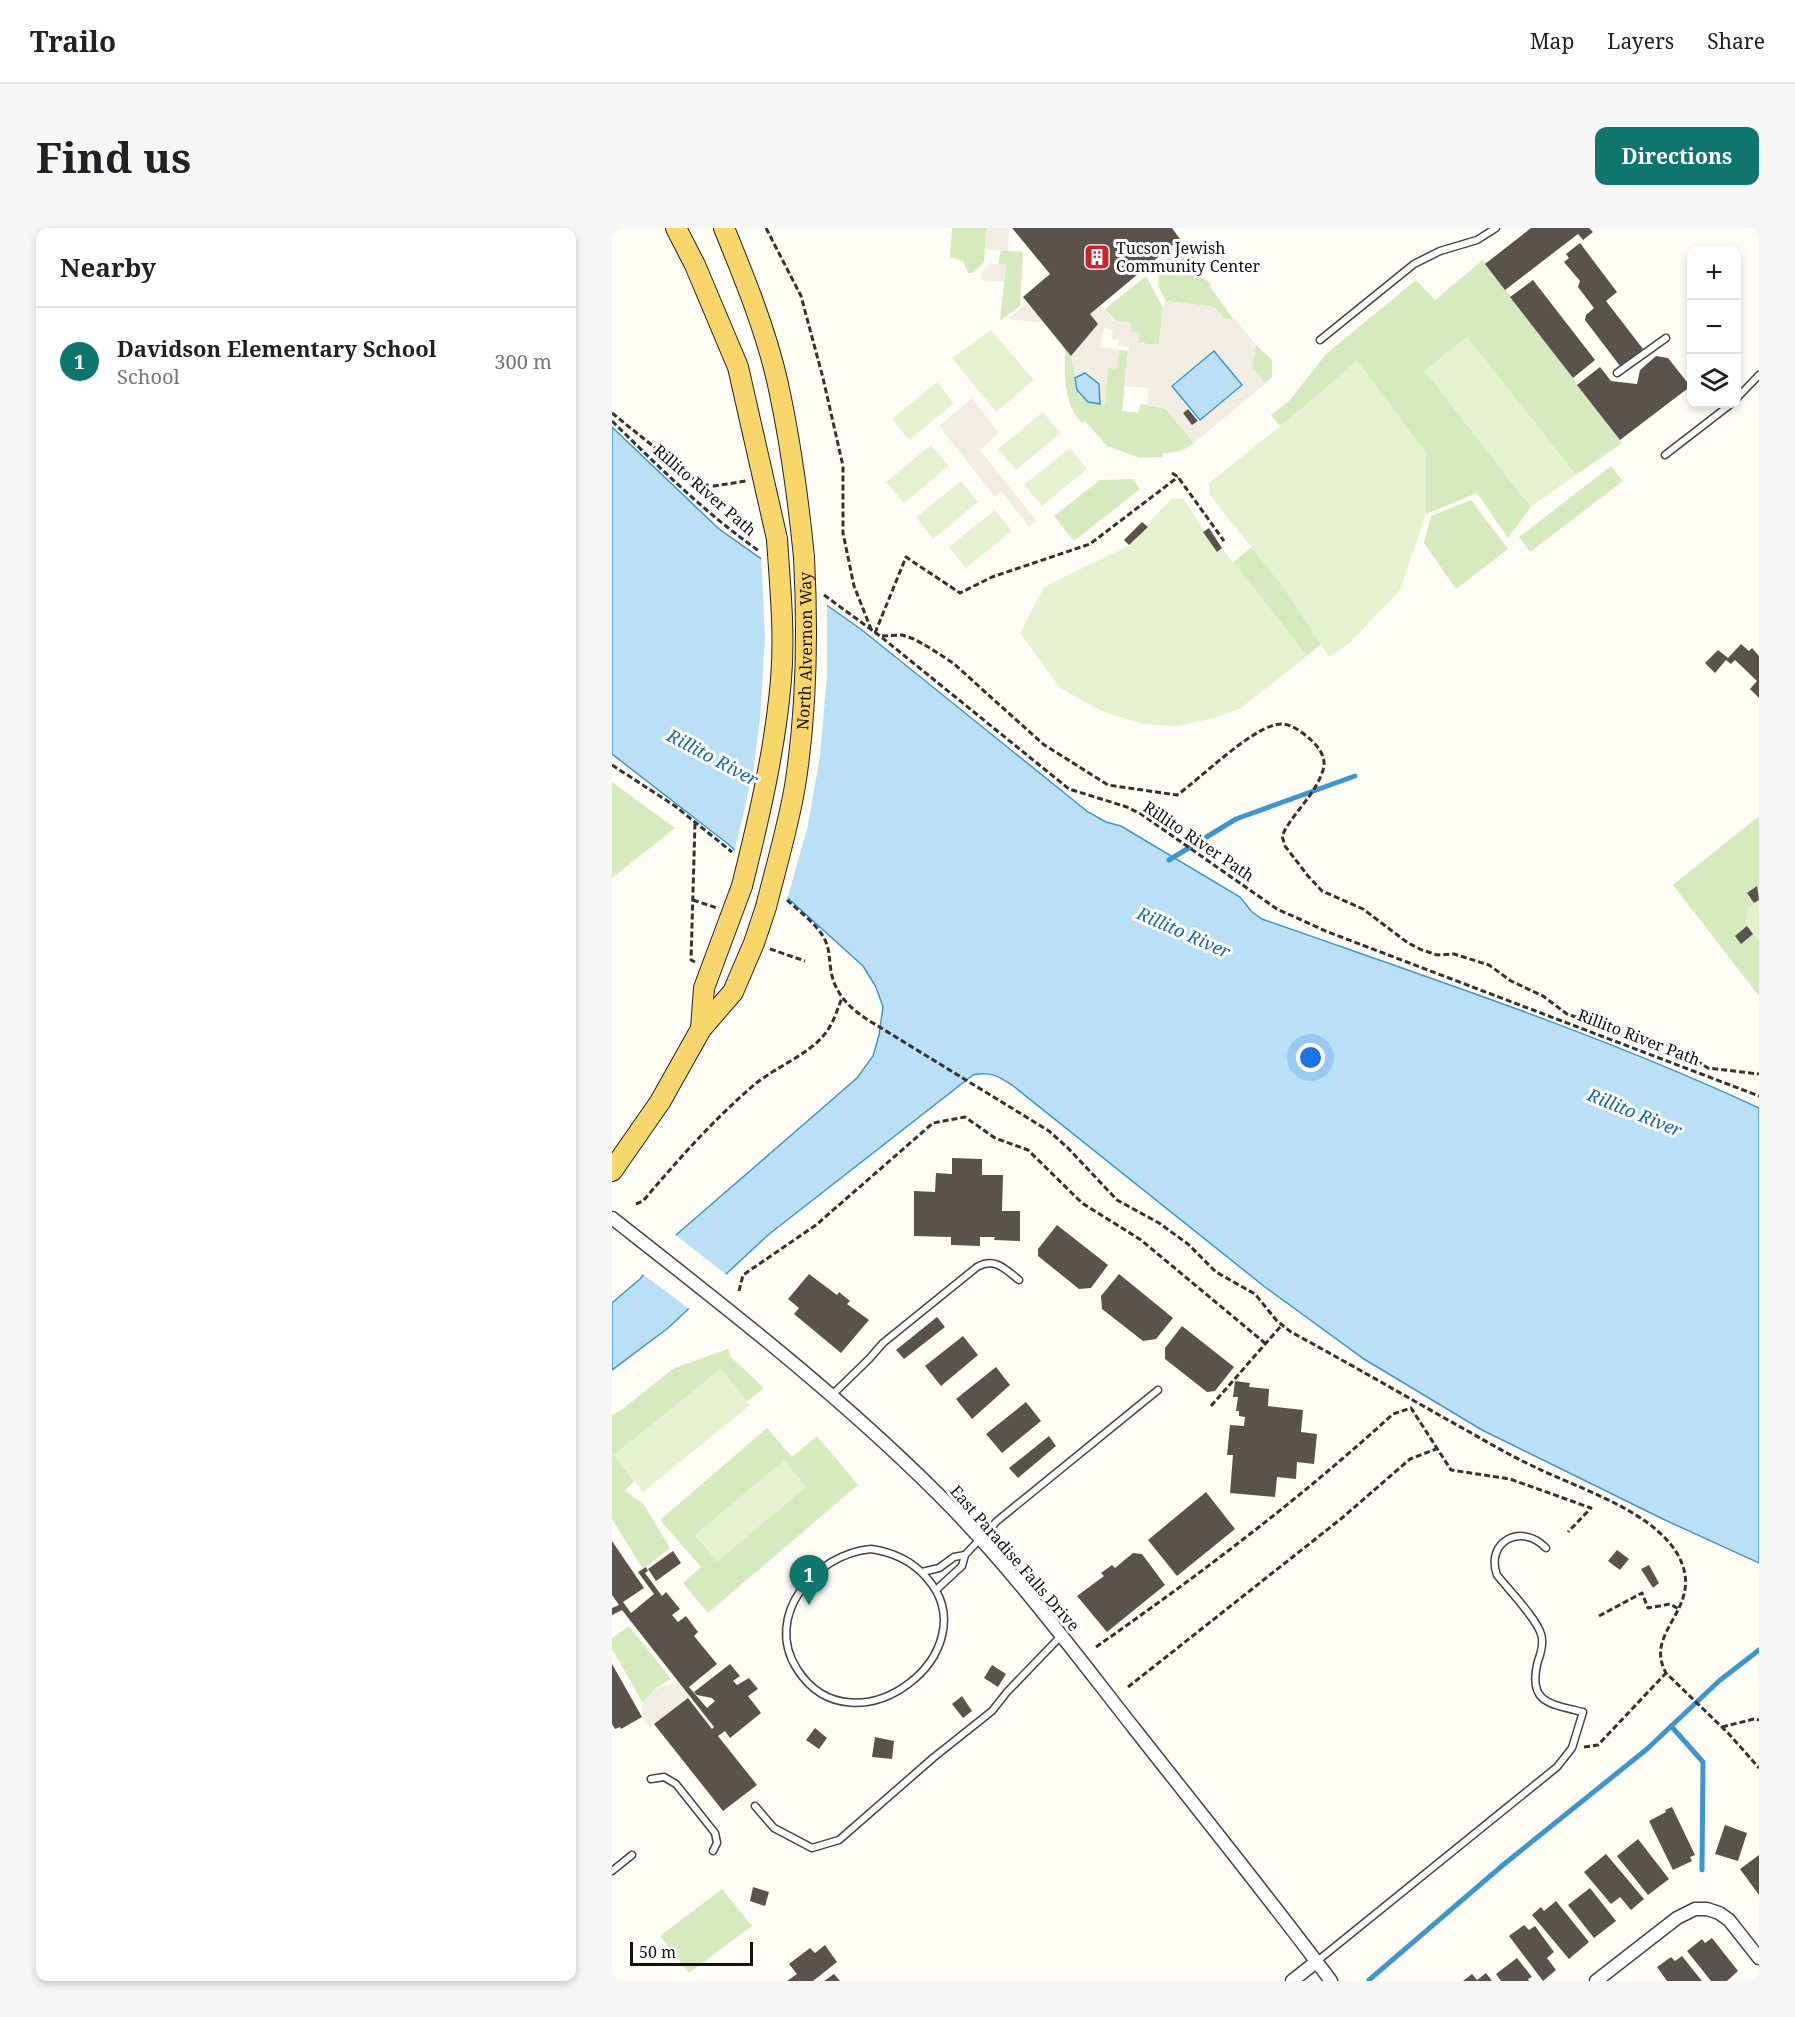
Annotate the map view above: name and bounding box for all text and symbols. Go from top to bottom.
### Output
text: Trailo [30,22,116,60]
text: Map [1530,27,1574,55]
text: Layers [1607,27,1674,55]
text: Share [1707,27,1765,55]
button: Directions [1595,127,1759,185]
text: Find us [36,128,191,185]
place label: Tucson Jewish Community Center [1116,237,1261,277]
building icon: Tucson Jewish Community Center [1082,242,1112,272]
map controls [1687,246,1741,408]
button: + [1687,246,1741,300]
text: Nearby [60,249,156,285]
button: − [1687,300,1741,354]
text: Davidson Elementary School [117,333,436,363]
text: 1 [74,348,85,375]
text: 300 m [494,348,552,375]
button: layers [1687,354,1741,408]
text: School [117,363,180,390]
street label: Rillito River Path [649,439,761,541]
street label: North Alvernon Way [791,571,817,731]
water label: Rillito River [662,722,763,791]
street label: Rillito River Path [1139,796,1259,886]
water label: Rillito River [1133,900,1235,964]
street label: Rillito River Path [1575,1004,1703,1070]
your location [1296,1043,1325,1072]
water label: Rillito River [1583,1082,1686,1142]
street label: East Paradise Falls Drive [945,1480,1085,1636]
pin: 1 [790,1556,828,1605]
scale bar [630,1939,753,1966]
text: 50 m [639,1941,676,1963]

